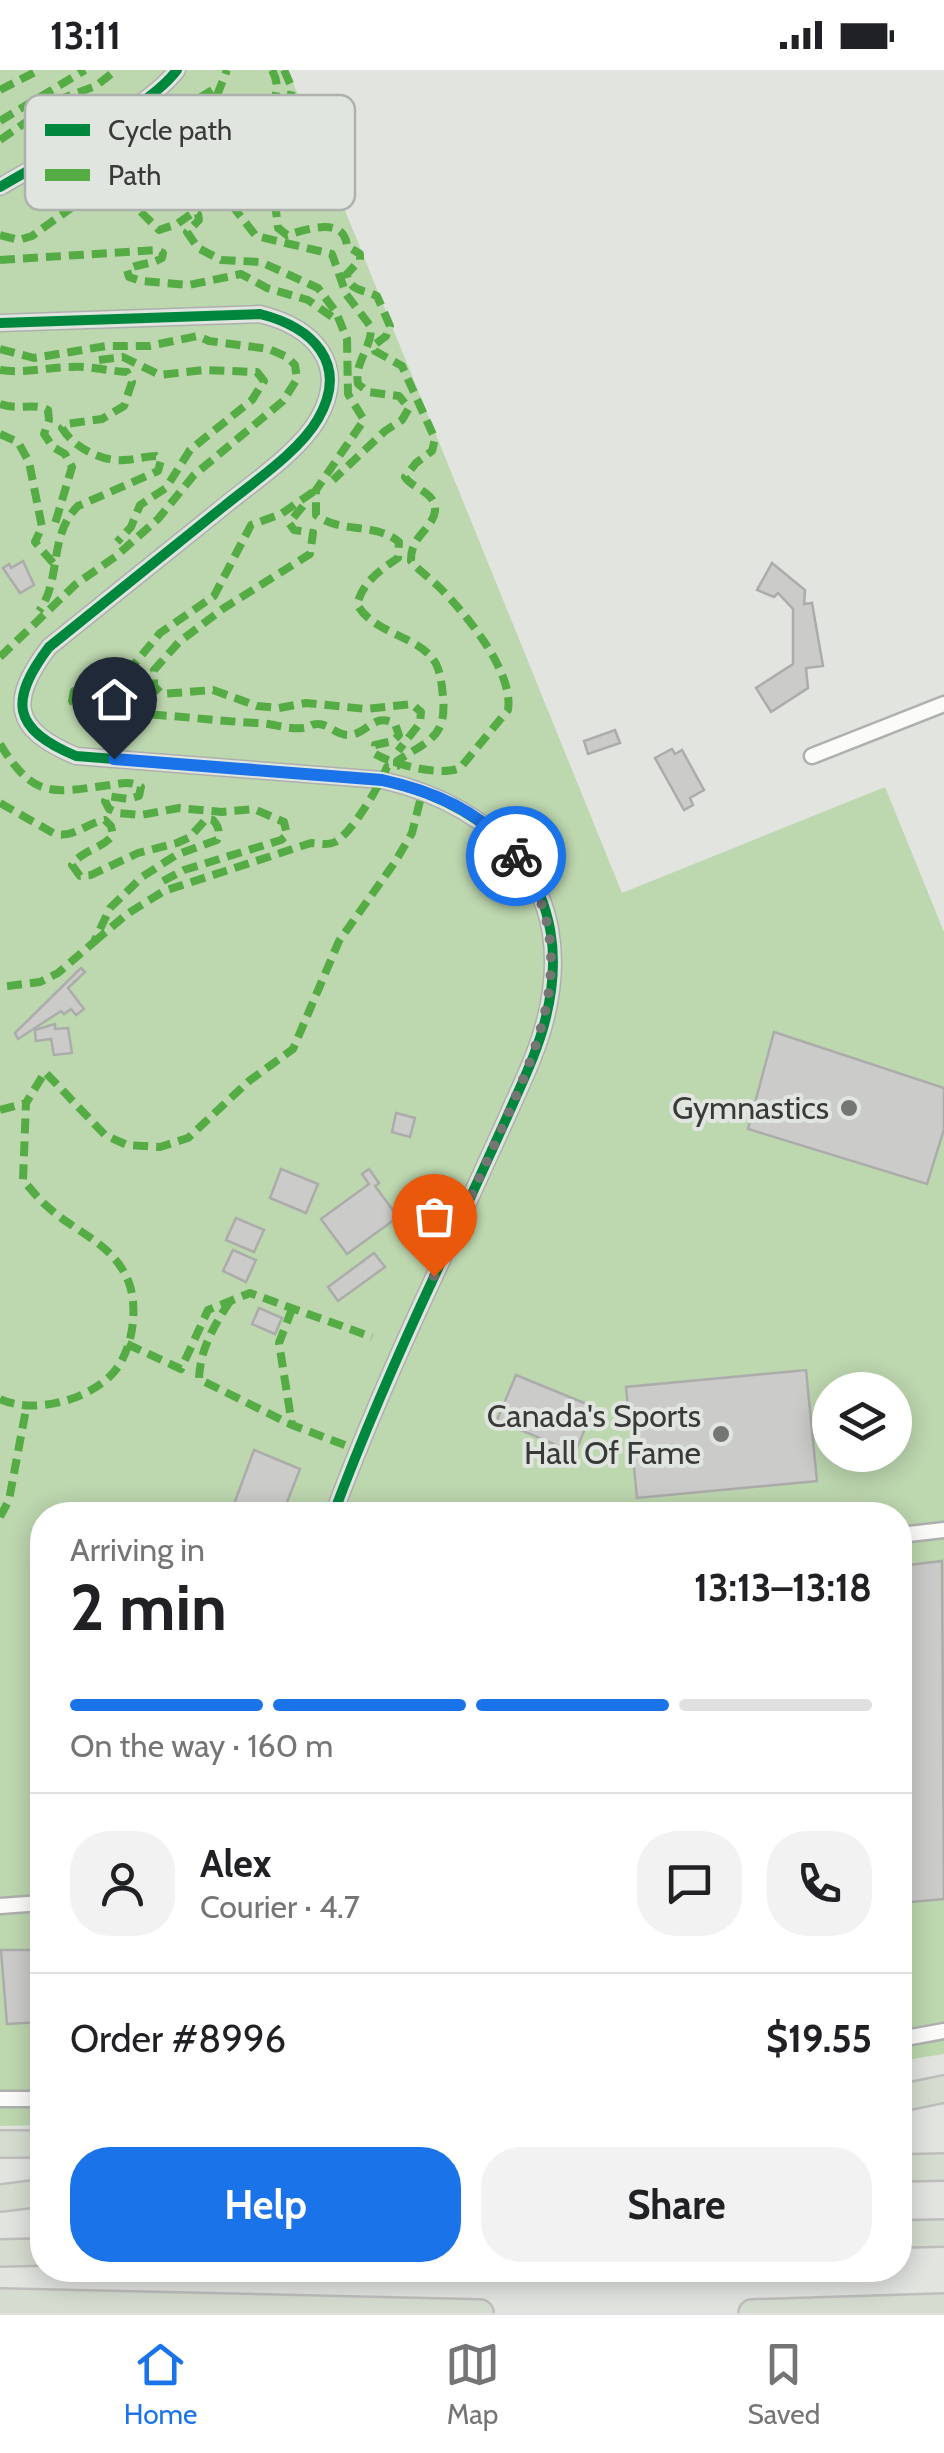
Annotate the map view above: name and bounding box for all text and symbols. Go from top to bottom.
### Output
text: 13:11 [50,12,121,59]
legend [25,95,355,210]
text: Cycle path [108,113,232,147]
text: Path [108,158,161,192]
pin [72,657,157,760]
icon: home [87,672,142,727]
courier [466,806,566,906]
icon: bike [489,829,544,884]
place label: Gymnastics [672,1088,829,1127]
marker: Gymnastics [838,1097,860,1119]
pin [392,1174,477,1277]
icon: bag [407,1189,462,1244]
map controls [812,1372,912,1472]
button: layers [812,1372,912,1472]
place label: Canada's Sports Hall Of Fame [487,1396,701,1472]
marker: Canada's Sports Hall Of Fame [710,1423,732,1445]
text: Arriving in [70,1530,205,1569]
text: 13:13–13:18 [694,1564,872,1611]
text: 2 min [70,1567,227,1646]
text: On the way · 160 m [70,1726,333,1765]
button: person [70,1831,175,1936]
button: chat [637,1831,742,1936]
button: phone [767,1831,872,1936]
text: Alex [200,1840,271,1887]
text: Courier · 4.7 [200,1887,360,1926]
text: Order #8996 [70,2015,286,2062]
text: $19.55 [766,2015,872,2062]
button: Help [70,2147,461,2262]
button: Share [481,2147,872,2262]
tab: Home [124,2337,197,2431]
tab: Map [445,2337,500,2431]
tab: Saved [748,2337,820,2431]

